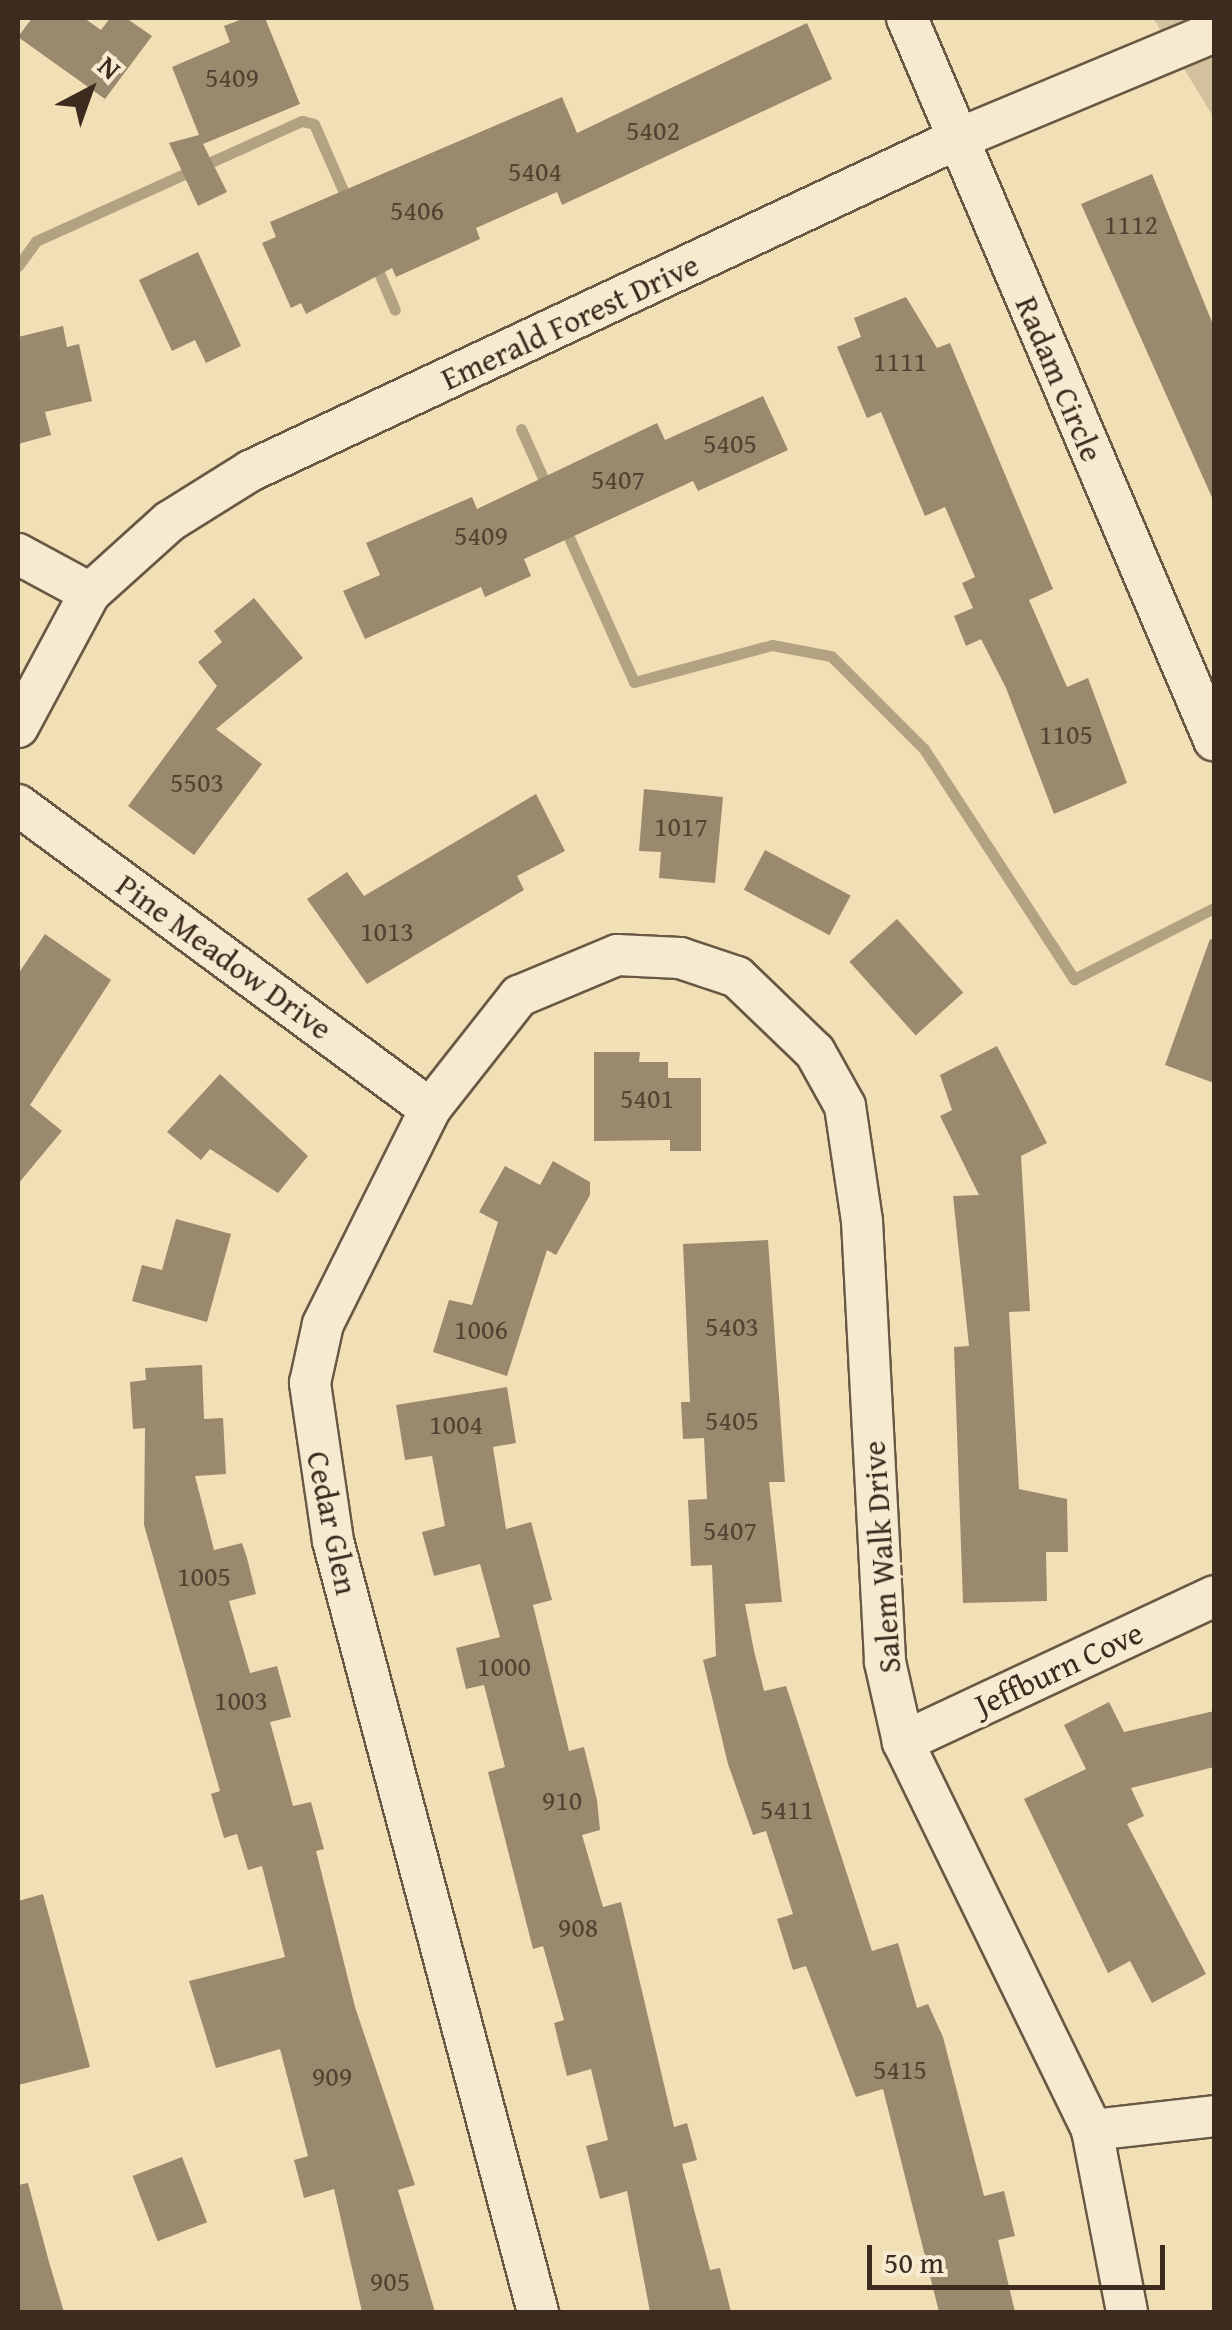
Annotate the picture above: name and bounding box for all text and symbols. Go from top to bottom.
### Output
north arrow [40,40,140,140]
text: N [89,45,131,89]
house number: 5409 [205,60,259,94]
house number: 5402 [626,113,680,147]
house number: 5404 [508,154,562,188]
house number: 5406 [390,193,444,227]
house number: 1112 [1104,207,1158,241]
street label: Emerald Forest Drive [435,245,705,399]
street label: Radam Circle [1007,291,1111,467]
house number: 1111 [873,344,927,378]
house number: 5405 [703,426,757,460]
house number: 5407 [591,462,645,496]
house number: 5409 [454,518,508,552]
house number: 1105 [1039,717,1093,751]
house number: 5503 [170,765,224,799]
house number: 1017 [654,809,708,843]
street label: Pine Meadow Drive [109,866,339,1048]
house number: 1013 [360,914,414,948]
house number: 5401 [620,1081,674,1115]
house number: 5403 [705,1309,759,1343]
house number: 1006 [454,1312,508,1346]
house number: 5405 [705,1403,759,1437]
house number: 1004 [429,1407,483,1441]
street label: Salem Walk Drive [855,1439,909,1675]
street label: Cedar Glen [298,1448,366,1598]
house number: 5407 [703,1513,757,1547]
house number: 1005 [177,1559,231,1593]
street label: Jeffburn Cove [969,1613,1149,1725]
house number: 1000 [477,1649,531,1683]
house number: 1003 [214,1683,268,1717]
house number: 910 [542,1783,582,1817]
house number: 5411 [760,1792,814,1826]
house number: 908 [558,1910,598,1944]
house number: 5415 [873,2052,927,2086]
house number: 909 [312,2059,352,2093]
scale bar [872,2225,1170,2287]
text: 50 m [884,2240,944,2284]
house number: 905 [370,2264,410,2298]

